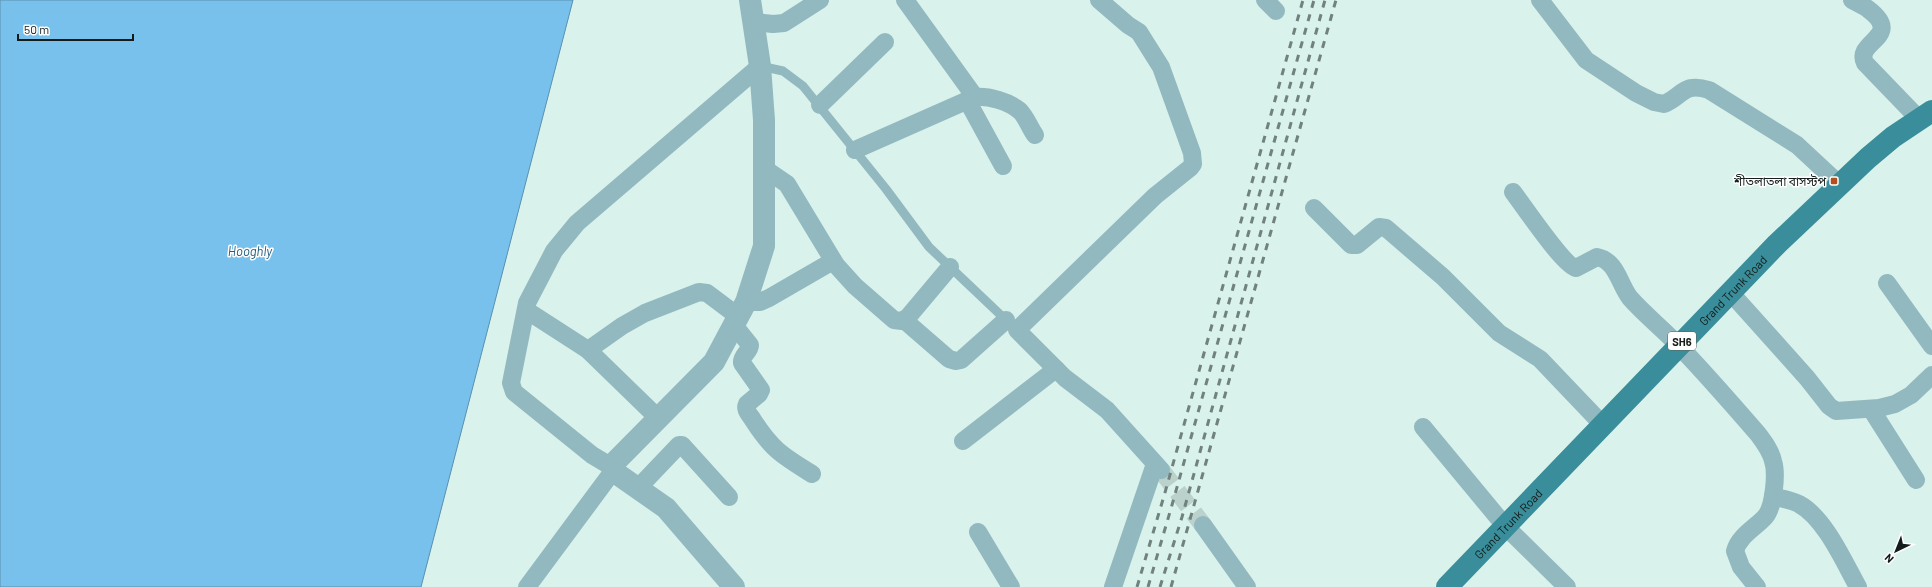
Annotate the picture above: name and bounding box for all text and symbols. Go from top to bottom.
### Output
scale bar [18,16,133,42]
text: 50 m [24,22,49,36]
place label: শীতলাতলা বাসস্টপ [1733,174,1826,188]
marker: শীতলাতলা বাসস্টপ [1829,176,1839,186]
water label: Hooghly [228,243,273,259]
street label: Grand Trunk Road [1696,252,1769,328]
road number: SH6 [1668,332,1696,350]
street label: Grand Trunk Road [1471,486,1545,561]
north arrow [1876,531,1916,571]
text: N [1882,551,1896,566]

